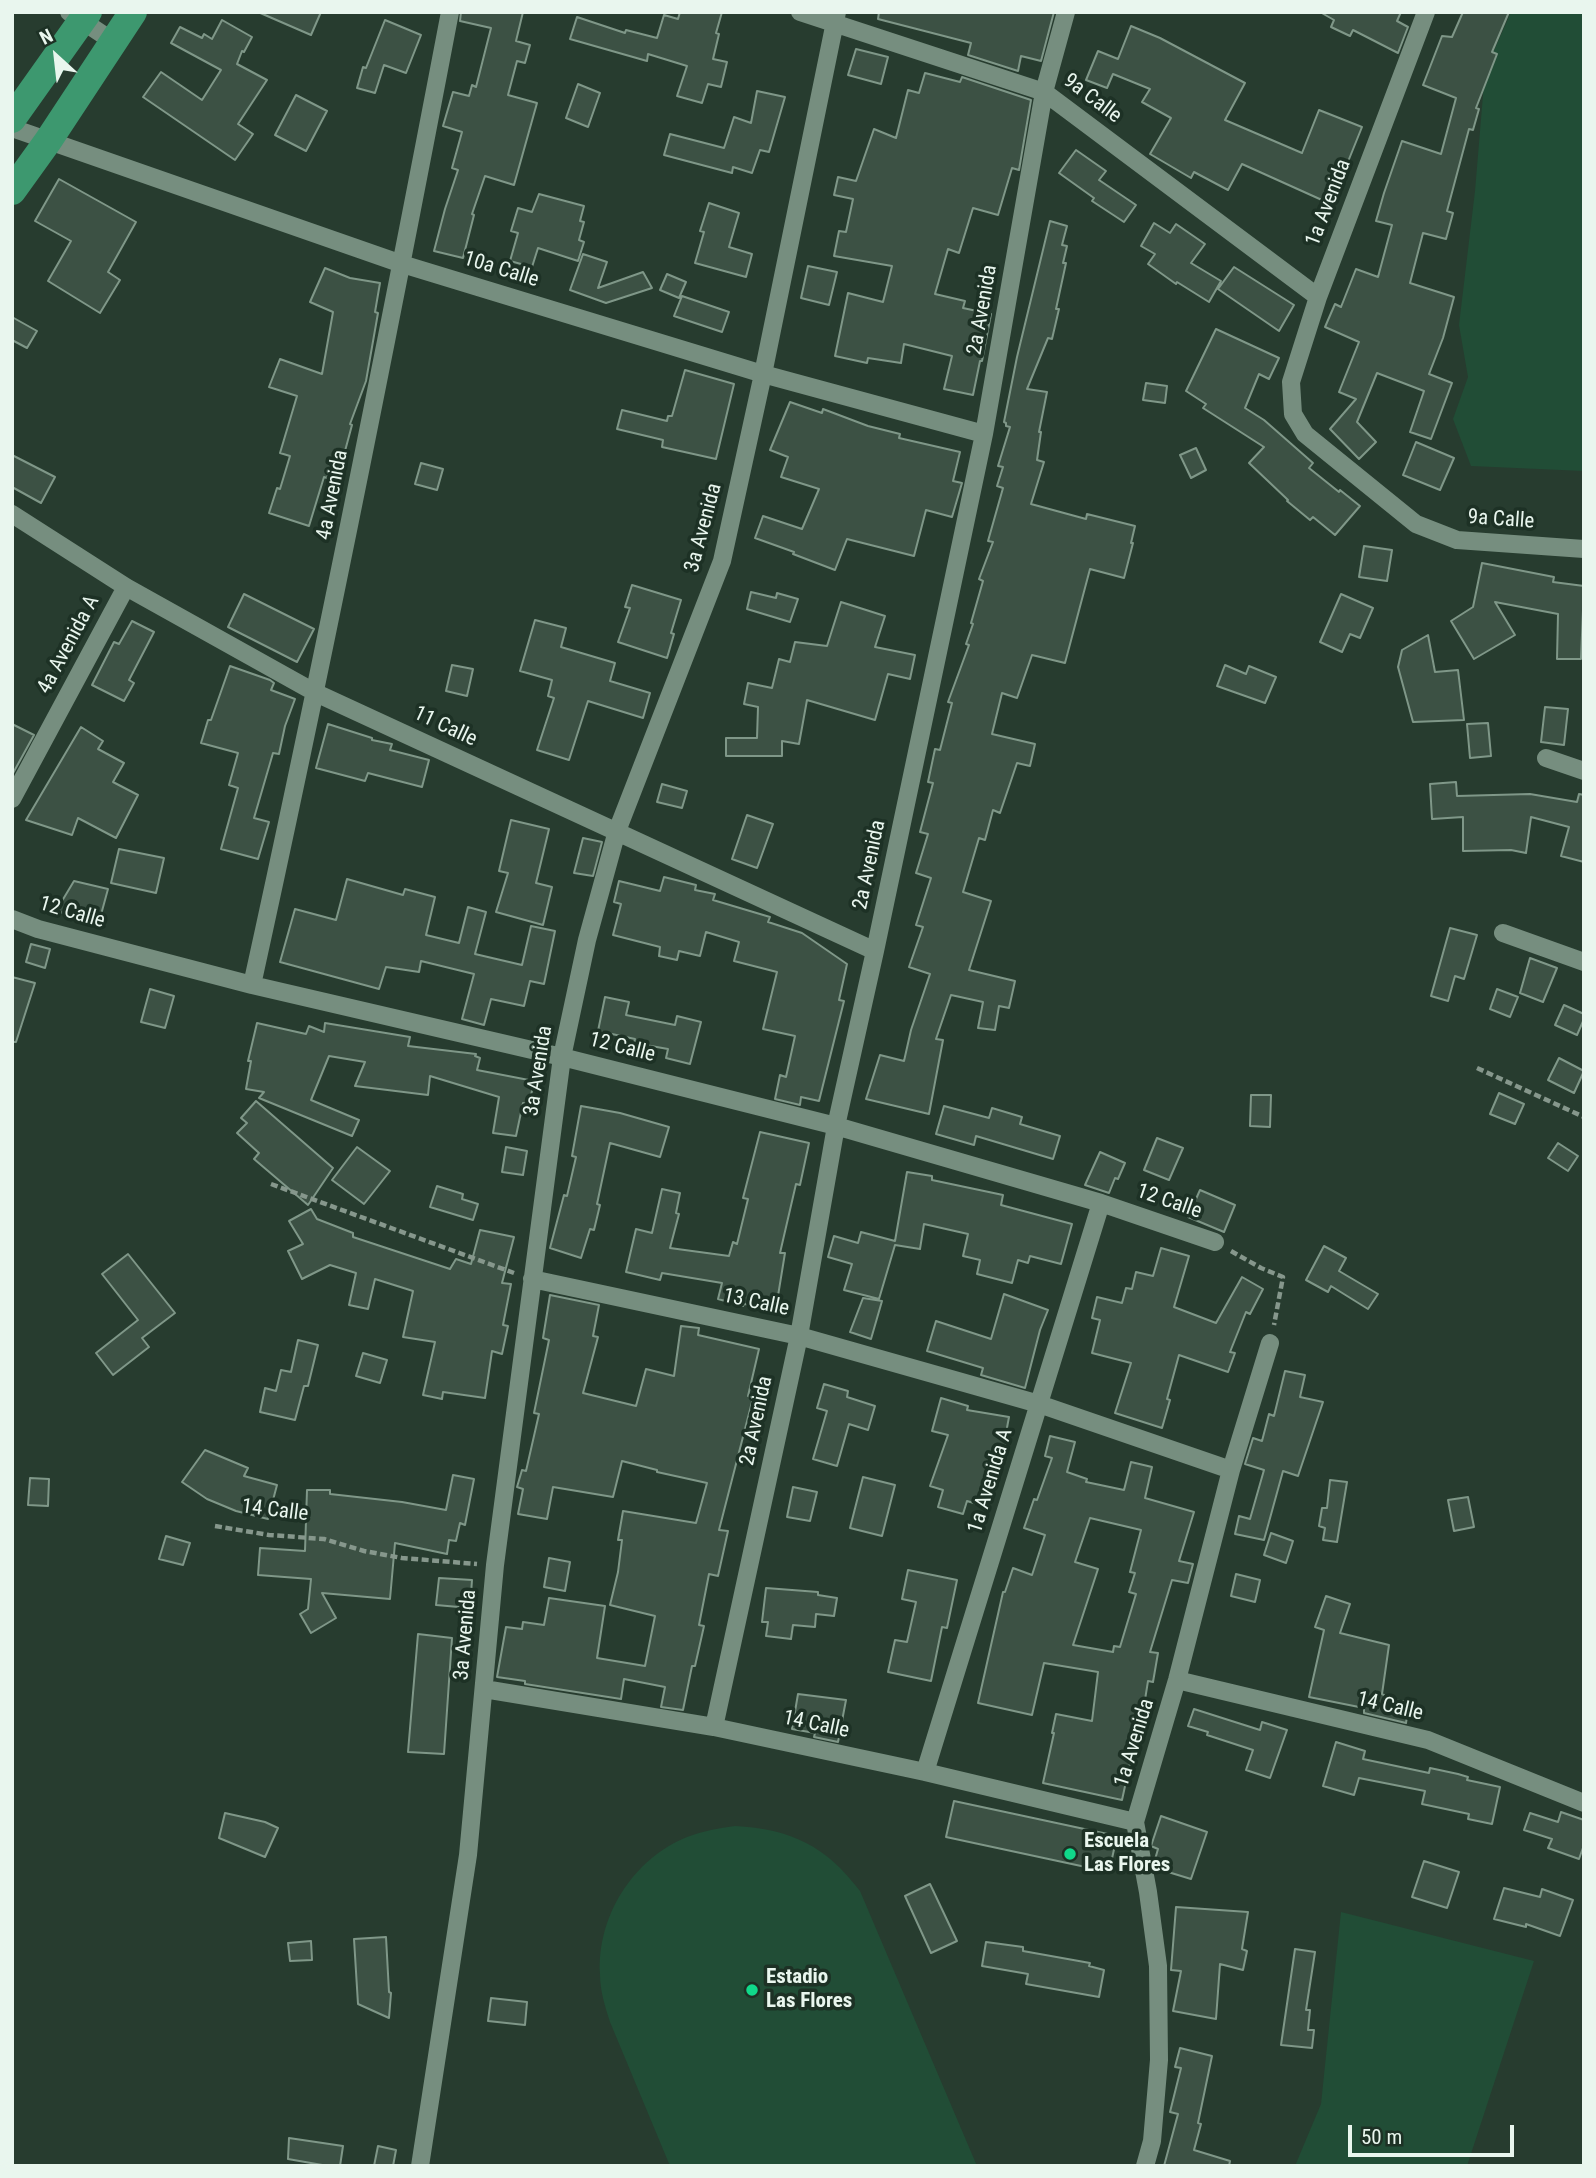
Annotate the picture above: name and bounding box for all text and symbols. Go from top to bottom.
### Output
north arrow [21,21,91,91]
text: N [36,24,57,50]
street label: 9a Calle [1058,69,1126,129]
street label: 1a Avenida [1301,156,1357,250]
street label: 10a Calle [460,247,542,293]
street label: 2a Avenida [963,263,1003,357]
street label: 4a Avenida [312,448,354,542]
street label: 3a Avenida [680,481,728,575]
street label: 9a Calle [1467,505,1535,535]
street label: 4a Avenida A [33,591,105,699]
street label: 11 Calle [409,701,481,753]
street label: 2a Avenida [848,818,892,912]
street label: 12 Calle [36,892,108,934]
street label: 3a Avenida [519,1024,559,1118]
street label: 12 Calle [586,1028,658,1068]
street label: 12 Calle [1133,1179,1205,1225]
street label: 13 Calle [721,1284,791,1322]
street label: 2a Avenida [735,1374,779,1468]
street label: 1a Avenida A [963,1426,1019,1536]
street label: 14 Calle [240,1494,310,1528]
street label: 3a Avenida [449,1589,483,1681]
street label: 14 Calle [1355,1687,1425,1727]
street label: 1a Avenida [1110,1696,1160,1790]
street label: 14 Calle [781,1706,851,1744]
place label: Escuela Las Flores [1084,1829,1170,1879]
marker: Escuela Las Flores [1062,1846,1078,1862]
place label: Estadio Las Flores [766,1965,852,2015]
marker: Estadio Las Flores [744,1982,760,1998]
scale bar [1351,2112,1517,2156]
text: 50 m [1361,2125,1402,2149]

